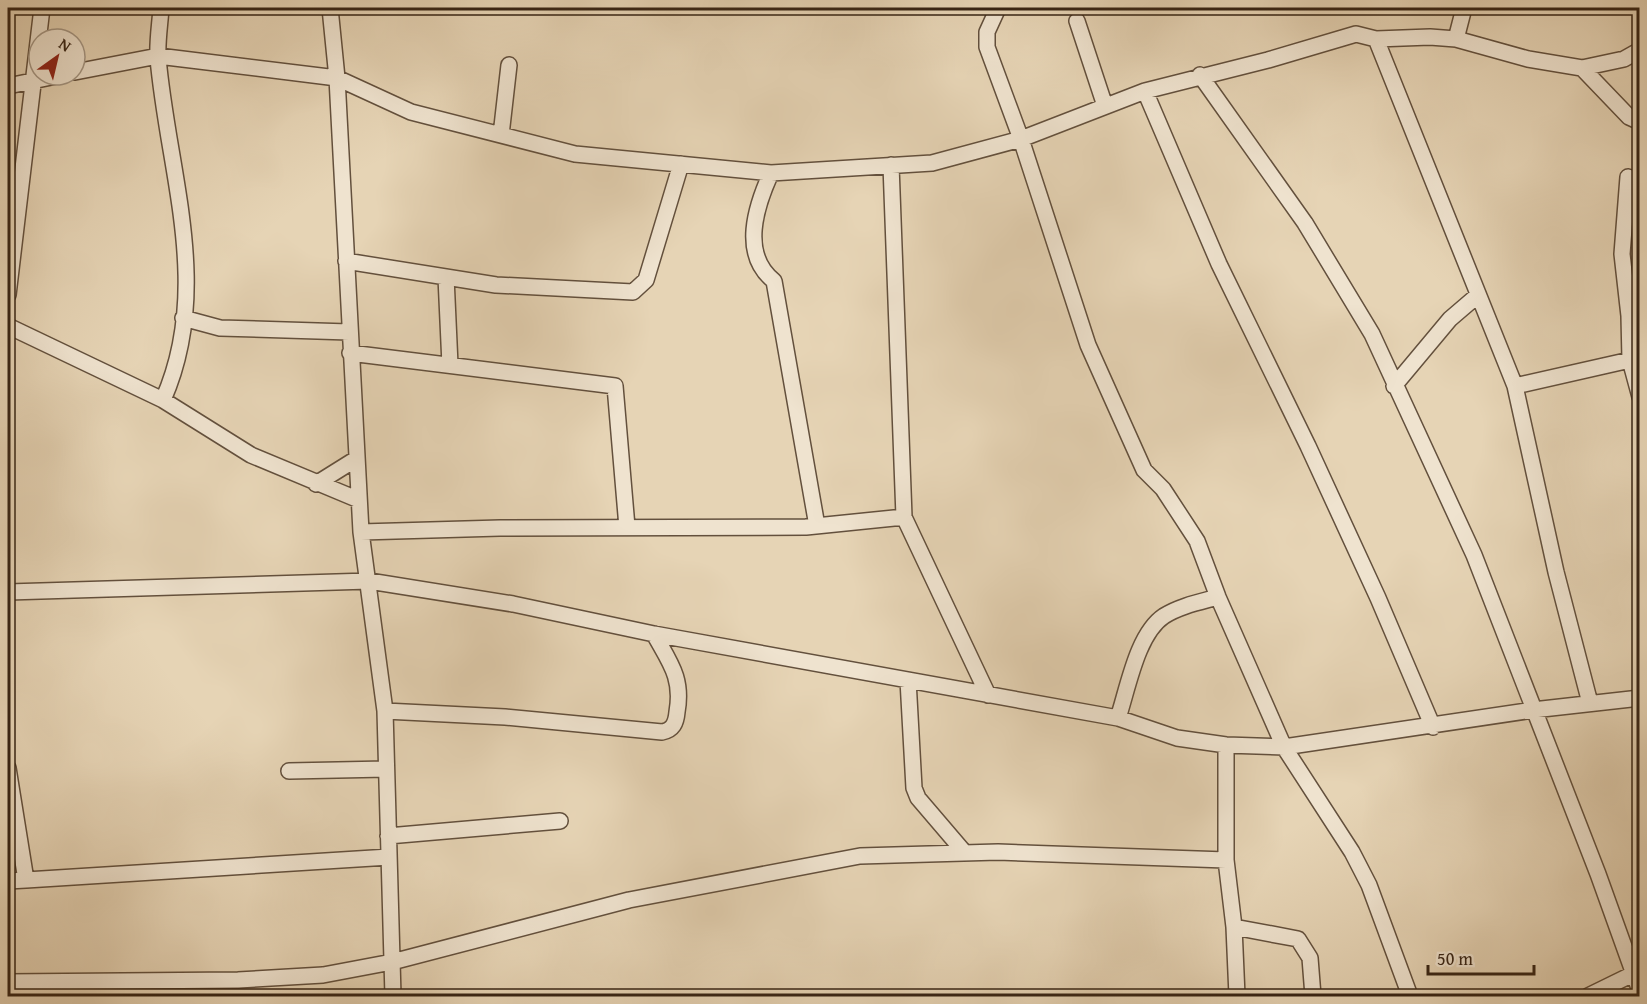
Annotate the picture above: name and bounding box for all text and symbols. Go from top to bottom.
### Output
north arrow [27,27,87,87]
text: N [54,32,77,58]
scale bar [1428,938,1534,976]
text: 50 m [1437,945,1473,972]

